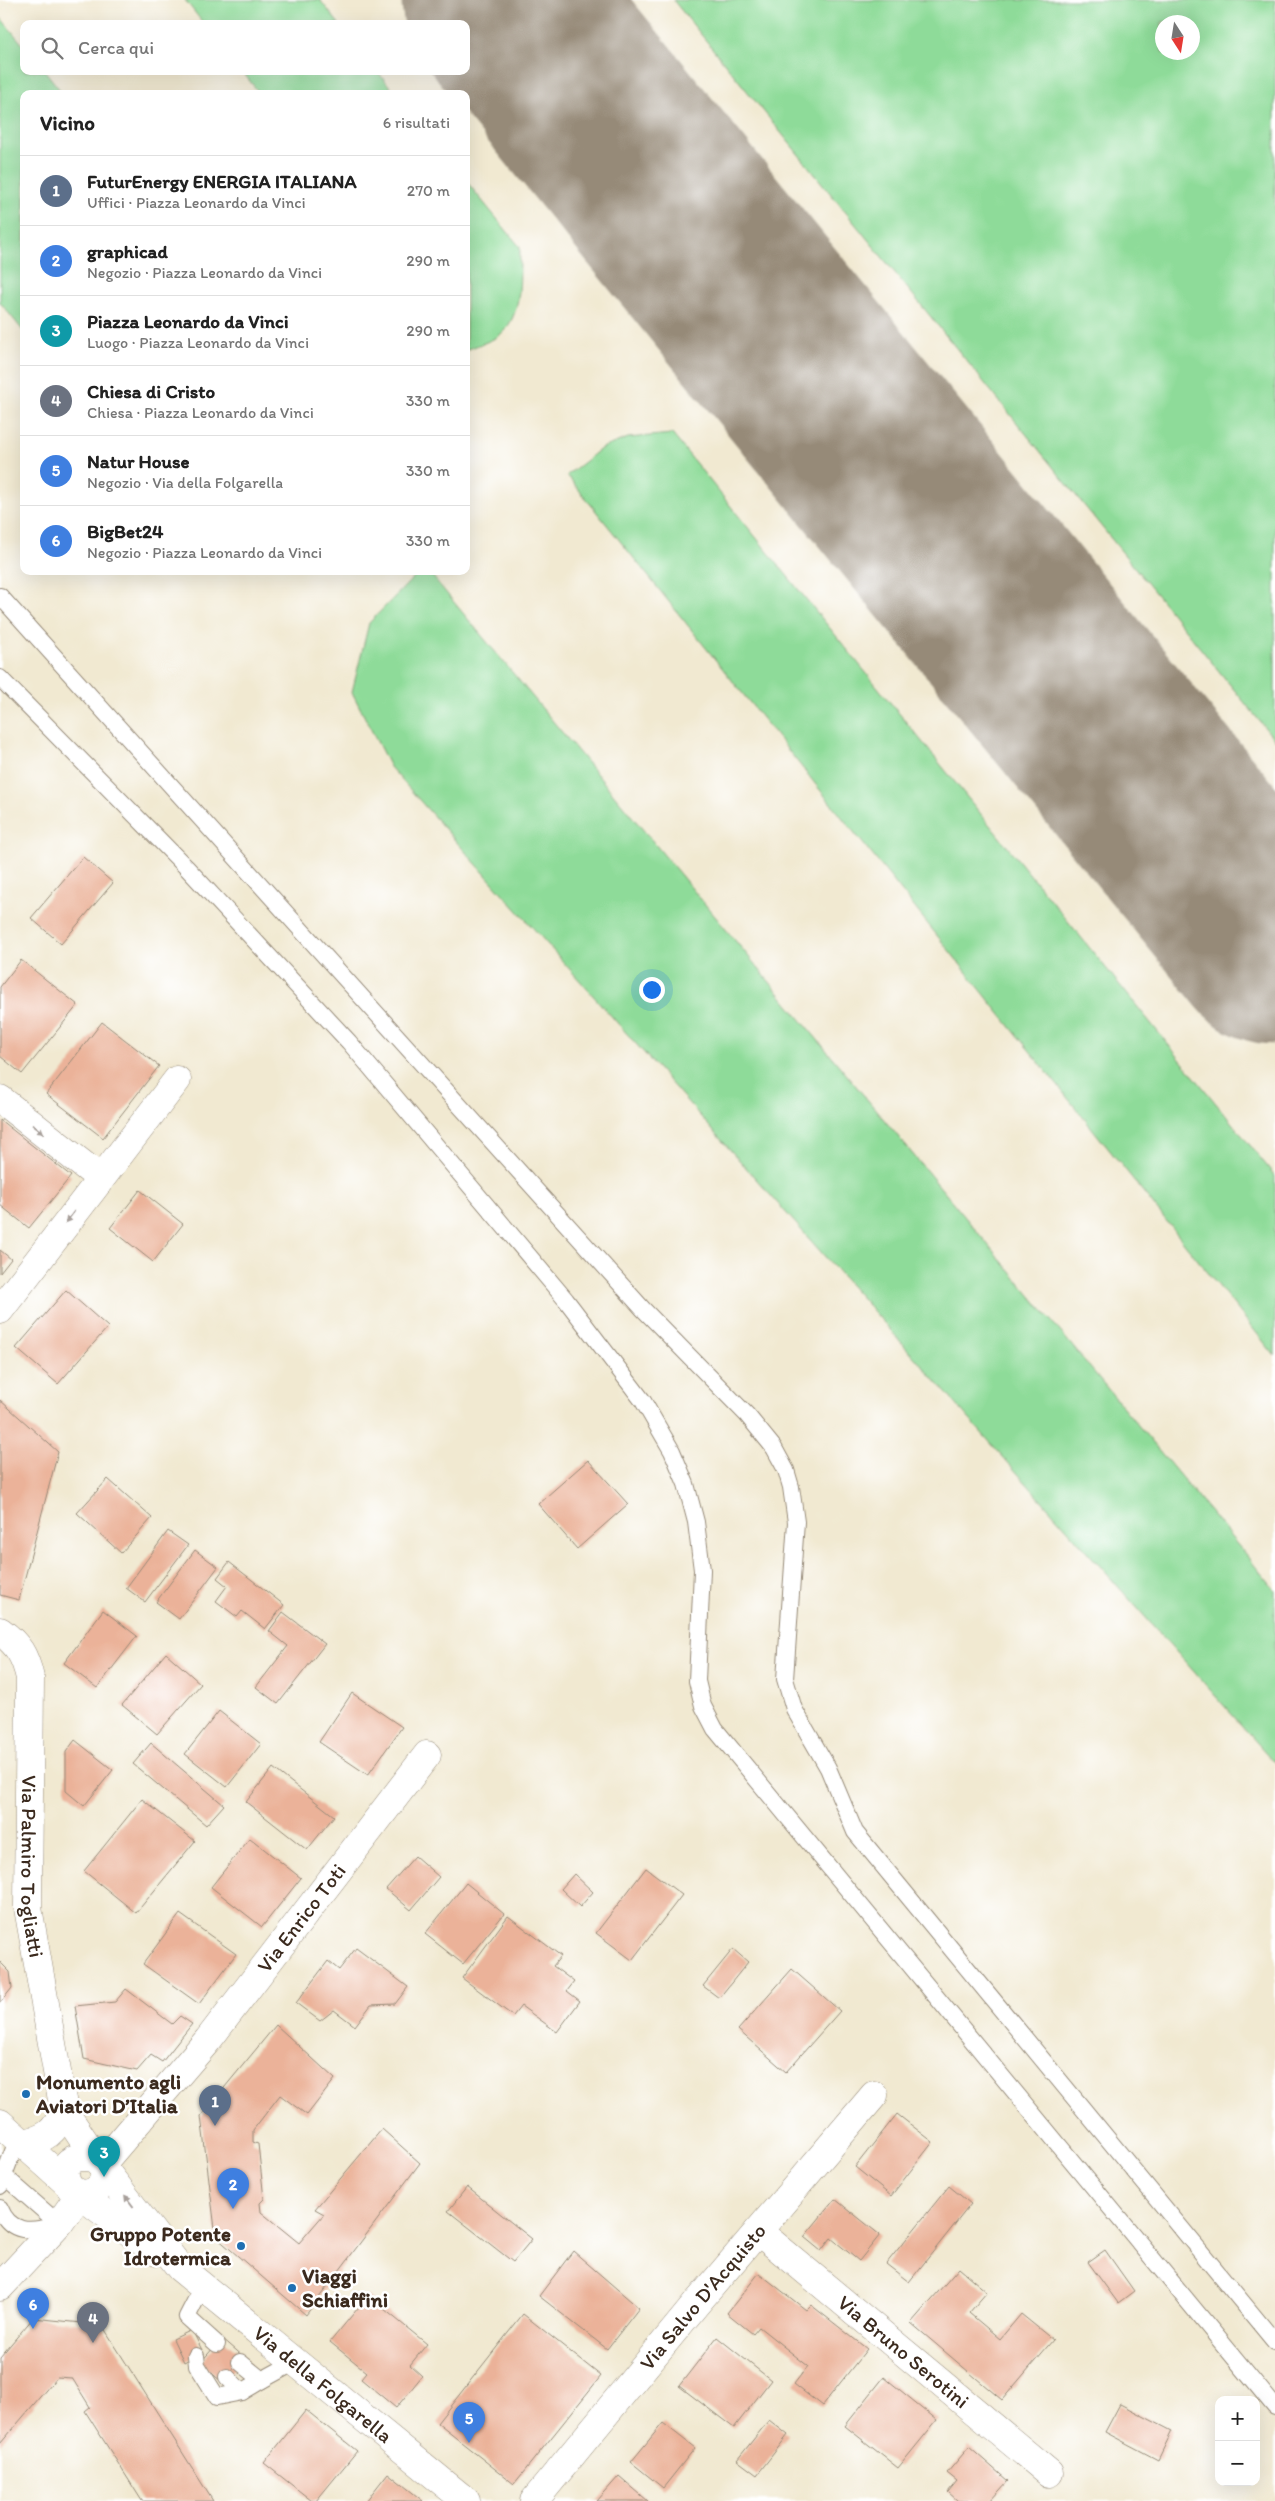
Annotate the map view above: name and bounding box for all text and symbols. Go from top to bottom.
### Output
north arrow [1155,15,1200,60]
search box [20,20,470,75]
icon: search [38,34,66,62]
text: Cerca qui [78,36,154,59]
text: Vicino [40,110,95,135]
text: 6 risultati [383,113,450,132]
text: FuturEnergy ENERGIA ITALIANA [87,170,357,193]
text: 1 [52,181,60,200]
text: 270 m [407,181,450,200]
text: Uffici · Piazza Leonardo da Vinci [87,193,306,212]
text: graphicad [87,240,168,263]
text: 2 [52,251,60,270]
text: 290 m [406,251,450,270]
text: Negozio · Piazza Leonardo da Vinci [87,263,322,282]
text: Piazza Leonardo da Vinci [87,310,289,333]
text: 3 [52,321,60,340]
text: 290 m [406,321,450,340]
text: Luogo · Piazza Leonardo da Vinci [87,333,309,352]
text: Chiesa di Cristo [87,380,215,403]
text: 4 [51,391,61,410]
text: 330 m [406,391,450,410]
text: Chiesa · Piazza Leonardo da Vinci [87,403,314,422]
text: Natur House [87,450,189,473]
text: 5 [52,461,60,480]
text: 330 m [406,461,450,480]
text: Negozio · Via della Folgarella [87,473,283,492]
text: BigBet24 [87,520,163,543]
text: 6 [52,531,60,550]
text: 330 m [406,531,450,550]
text: Negozio · Piazza Leonardo da Vinci [87,543,322,562]
your location [639,977,665,1003]
one-way arrow [31,1124,44,1135]
one-way arrow [65,1210,76,1223]
street label: Via Palmiro Togliatti [16,1775,50,1959]
street label: Via Enrico Toti [251,1859,351,1977]
place label: Monumento agli Aviatori D’Italia [35,2069,181,2118]
pin: 1 [199,2085,231,2126]
marker: Monumento agli Aviatori D’Italia [20,2088,32,2100]
pin: 3 [88,2136,120,2177]
pin: 2 [217,2168,249,2209]
one-way arrow [123,2195,134,2208]
street label: Via Salvo D'Acquisto [634,2218,771,2375]
place label: Gruppo Potente Idrotermica [90,2221,232,2270]
marker: Gruppo Potente Idrotermica [235,2240,247,2252]
place label: Viaggi Schiaffini [302,2263,388,2312]
marker: Viaggi Schiaffini [286,2282,298,2294]
pin: 6 [17,2288,49,2329]
street label: Via Bruno Serotini [833,2290,975,2413]
pin: 4 [77,2302,109,2343]
street label: Via della Folgarella [249,2320,398,2448]
map controls [1215,2396,1260,2486]
button: + [1215,2396,1260,2441]
pin: 5 [453,2402,485,2443]
button: − [1215,2441,1260,2486]

